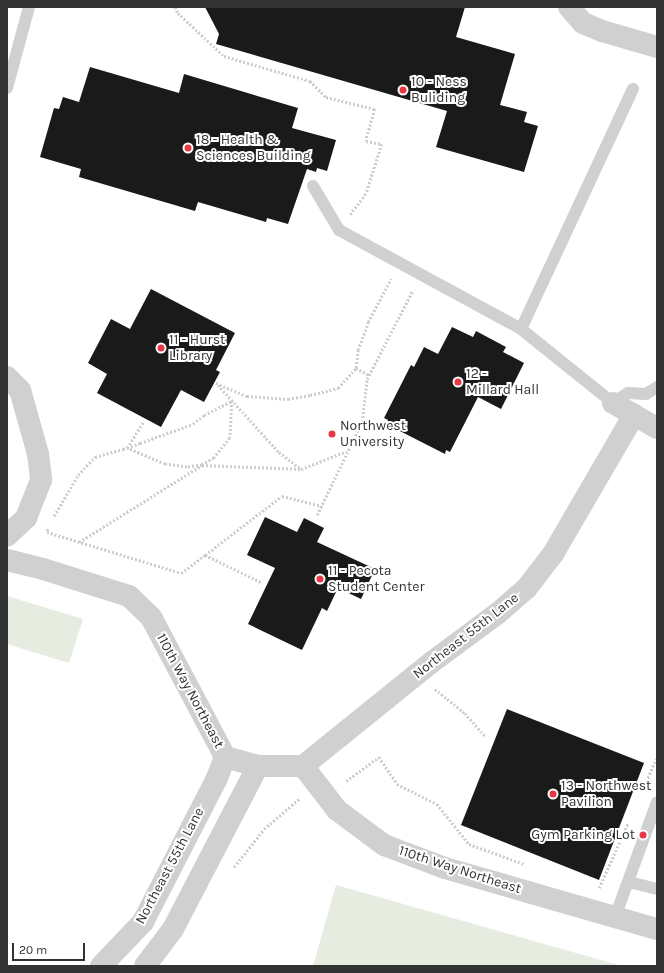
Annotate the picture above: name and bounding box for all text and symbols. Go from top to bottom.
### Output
place label: 10 - Ness Buliding [411,74,467,106]
marker: 10 - Ness Buliding [398,85,408,95]
place label: 18 - Health & Sciences Building [196,132,311,164]
marker: 18 - Health & Sciences Building [183,143,193,153]
place label: 11 - Hurst Library [169,332,225,364]
marker: 11 - Hurst Library [156,343,166,353]
place label: 12 - Millard Hall [466,366,539,398]
marker: 12 - Millard Hall [453,377,463,387]
place label: Northwest University [340,418,406,450]
marker: Northwest University [327,429,337,439]
place label: 11 - Pecota Student Center [328,563,424,596]
marker: 11 - Pecota Student Center [315,574,325,584]
street label: Northeast 55th Lane [410,589,522,683]
street label: 110th Way Northeast [153,631,227,751]
place label: 13 - Northwest Pavilion [561,778,651,810]
marker: 13 - Northwest Pavilion [548,789,558,799]
street label: Northeast 55th Lane [132,805,208,927]
place label: Gym Parking Lot [531,827,635,843]
marker: Gym Parking Lot [638,830,648,840]
street label: 110th Way Northeast [397,842,523,898]
scale bar [14,935,87,961]
text: 20 m [19,943,47,957]

